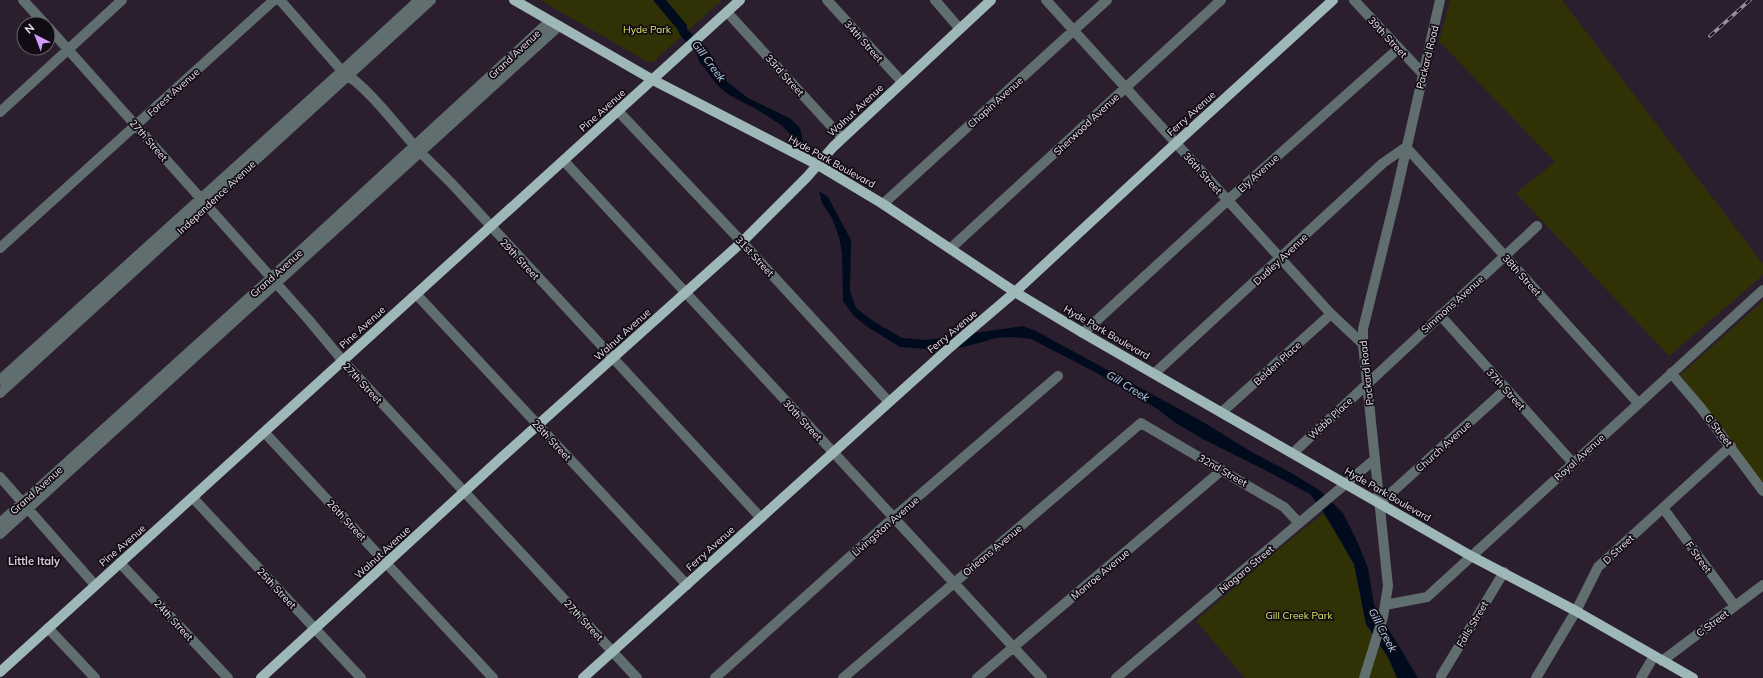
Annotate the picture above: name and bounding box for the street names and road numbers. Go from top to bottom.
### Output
street label: 39th Street [1365,14,1410,61]
street label: 34th Street [842,18,886,65]
street label: Packard Road [1413,24,1442,90]
street label: Grand Avenue [486,27,543,82]
street label: 33rd Street [762,52,807,99]
street label: Forest Avenue [144,65,202,119]
street label: Chapin Avenue [965,74,1026,131]
street label: Walnut Avenue [825,81,886,140]
street label: Pine Avenue [577,86,628,134]
street label: Ferry Avenue [1164,88,1218,139]
street label: Sherwood Avenue [1051,91,1122,158]
street label: 27th Street [127,117,171,164]
street label: Hyde Park Boulevard [786,132,878,191]
street label: 36th Street [1181,150,1225,197]
street label: Ely Avenue [1235,151,1282,195]
street label: Independence Avenue [175,158,258,237]
street label: Dudley Avenue [1250,231,1310,288]
street label: 31st Street [733,233,777,280]
street label: 29th Street [497,236,542,283]
street label: Grand Avenue [247,246,305,300]
street label: 38th Street [1500,252,1544,299]
street label: Simmons Avenue [1418,273,1486,336]
street label: Hyde Park Boulevard [1061,302,1152,362]
street label: Pine Avenue [337,303,388,351]
street label: Walnut Avenue [591,306,653,363]
street label: Ferry Avenue [925,307,980,356]
street label: Belden Place [1251,339,1304,388]
street label: Packard Road [1357,340,1376,406]
street label: 27th Street [340,360,385,407]
street label: 37th Street [1484,366,1528,413]
street label: Webb Place [1306,395,1355,442]
street label: 30th Street [780,397,825,444]
street label: G Street [1702,412,1736,450]
street label: 28th Street [529,417,574,464]
street label: Church Avenue [1413,418,1474,475]
street label: Royal Avenue [1551,431,1607,483]
street label: 32nd Street [1196,451,1250,490]
street label: Grand Avenue [7,463,65,517]
street label: Hyde Park Boulevard [1342,464,1433,524]
street label: Livingston Avenue [849,494,922,559]
street label: 26th Street [324,497,369,544]
street label: Pine Avenue [96,522,148,569]
street label: Orleans Avenue [960,522,1025,579]
street label: Walnut Avenue [352,523,413,582]
street label: Ferry Avenue [683,523,737,574]
street label: D Street [1600,531,1637,567]
street label: F Street [1683,539,1715,576]
street label: Niagara Street [1216,542,1277,596]
street label: Monroe Avenue [1068,546,1132,603]
street label: 25th Street [254,565,299,612]
street label: 24th Street [151,597,196,644]
street label: 27th Street [561,597,606,644]
street label: Falls Street [1454,598,1491,650]
street label: C Street [1694,607,1731,640]

